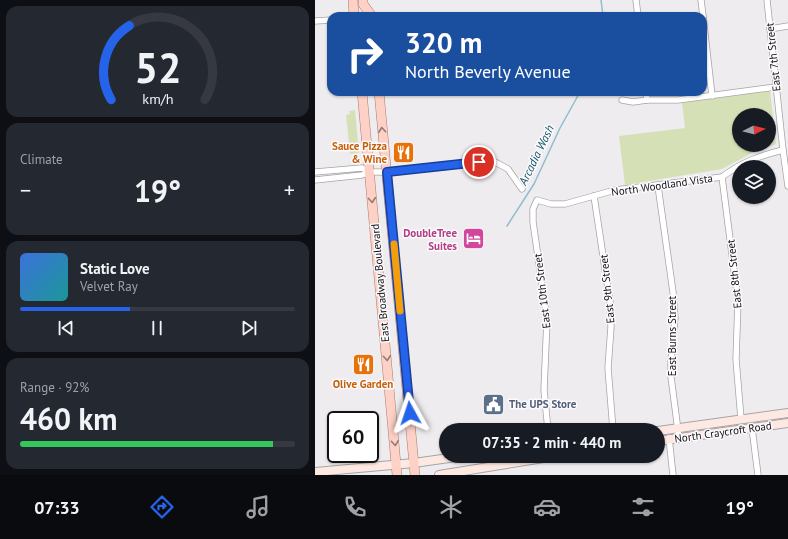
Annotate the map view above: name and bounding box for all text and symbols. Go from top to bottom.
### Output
street label: East 7th Street [762,22,784,92]
text: 320 m [405,24,482,61]
icon: right [339,28,391,80]
text: 52 [134,40,181,93]
text: North Beverly Avenue [405,60,571,83]
text: km/h [142,88,173,107]
north arrow [732,108,776,152]
map controls [732,108,776,204]
water label: Arcadia Wash [515,122,557,189]
one-way arrow [378,127,387,133]
place label: Sauce Pizza & Wine [332,139,387,166]
restaurant icon: Sauce Pizza & Wine [390,139,416,165]
pin [462,145,496,179]
text: Climate [20,151,63,168]
icon: arrive [468,151,490,173]
button: layers [732,160,776,204]
text: 19° [134,171,181,210]
street label: North Woodland Vista [610,171,714,199]
text: − [20,176,31,204]
text: + [284,176,295,204]
one-way arrow [368,197,377,204]
street label: East Broadway Boulevard [368,223,392,343]
place label: DoubleTree Suites [403,226,457,253]
hotel icon: DoubleTree Suites [460,226,486,252]
street label: East 8th Street [723,238,745,309]
street label: East 10th Street [530,252,554,329]
street label: East 9th Street [596,253,618,324]
text: Static Love [80,259,150,278]
text: Velvet Ray [80,278,138,295]
street label: East Burns Street [665,296,679,376]
icon: previous [55,317,77,339]
icon: pause [146,317,168,339]
icon: next [238,317,260,339]
restaurant icon: Olive Garden [350,351,376,377]
one-way arrow [382,355,391,361]
place label: Olive Garden [333,377,393,391]
text: Range · 92% [20,379,89,396]
public building icon: The UPS Store [481,391,507,417]
position arrow [389,392,431,434]
place label: The UPS Store [509,397,577,411]
text: 460 km [20,399,118,438]
speed limit sign: 60 [327,411,379,463]
street label: North Craycroft Road [673,418,773,446]
text: 07:35 · 2 min · 440 m [483,433,621,452]
one-way arrow [390,440,399,446]
icon: directions [148,493,176,521]
icon: music [244,493,272,521]
icon: phone [341,493,369,521]
icon: climate [437,493,465,521]
icon: car [533,493,561,521]
icon: filters [629,493,657,521]
text: 07:33 [34,496,80,519]
text: 19° [726,496,754,519]

